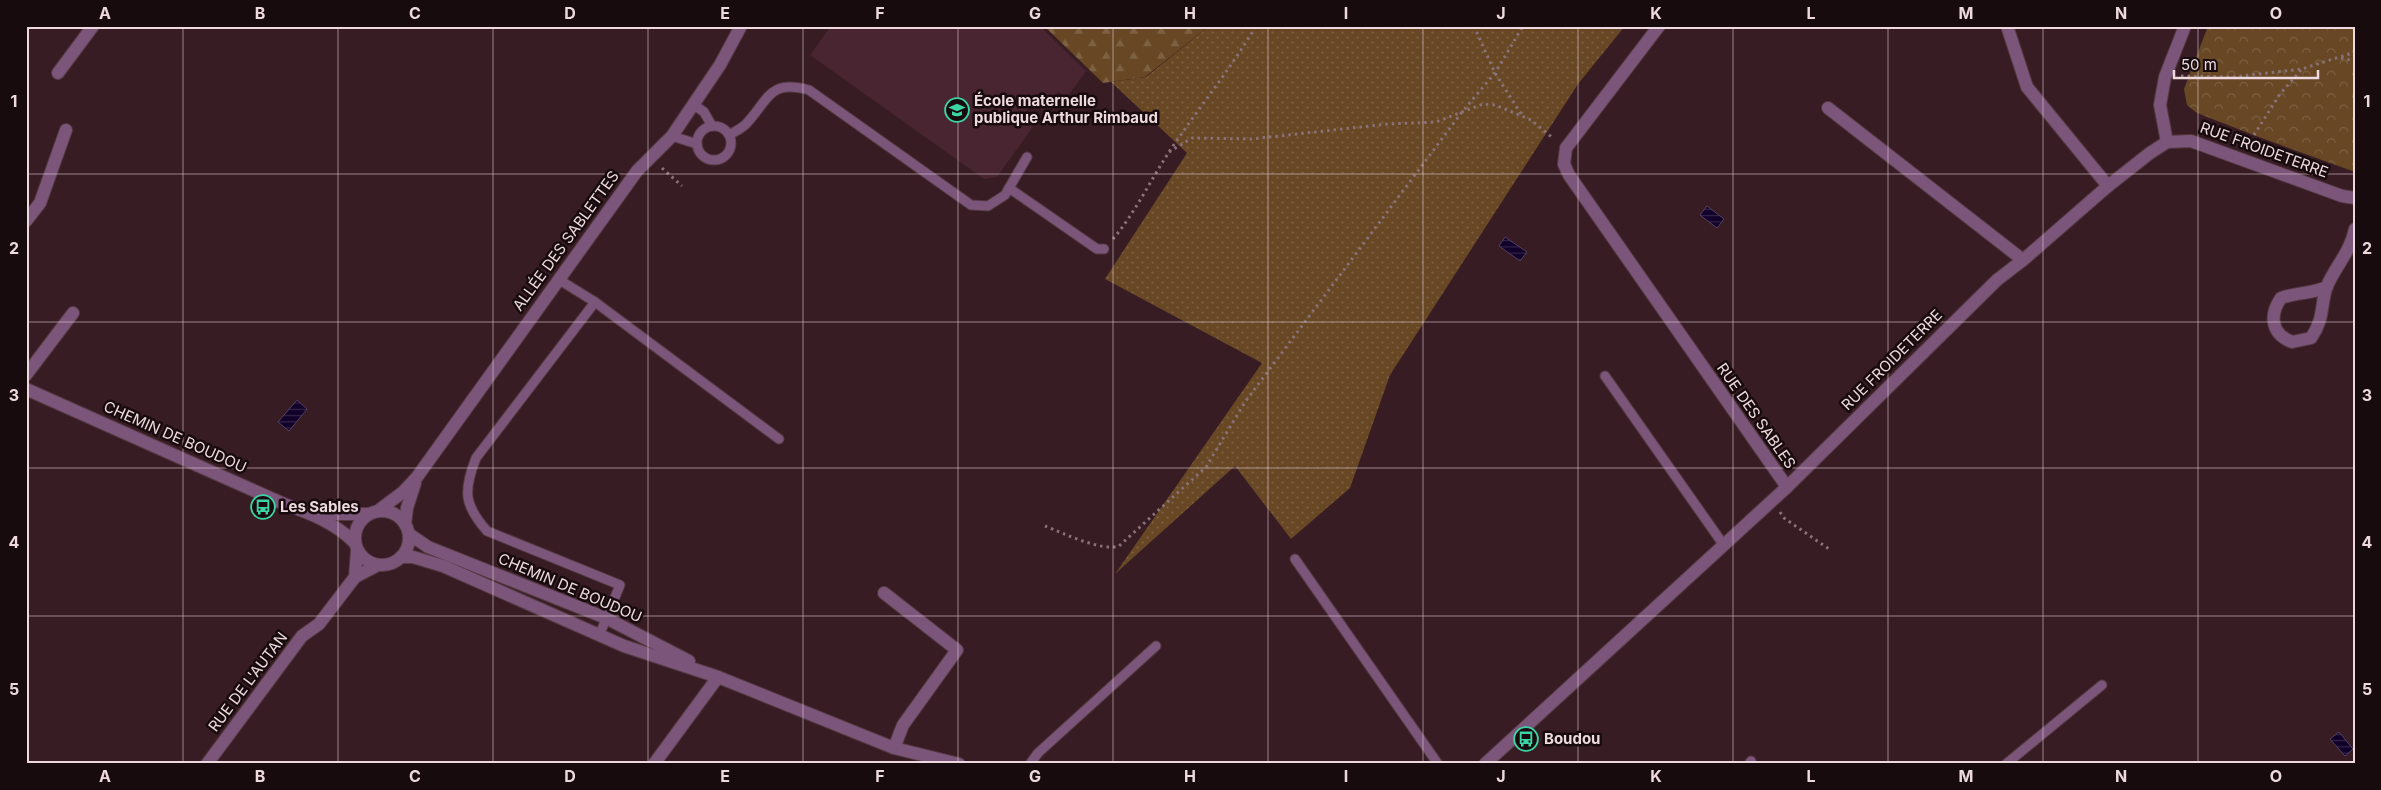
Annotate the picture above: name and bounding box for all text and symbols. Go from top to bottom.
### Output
text: A [99,3,111,23]
text: B [255,3,265,23]
text: C [409,3,421,23]
text: D [564,3,576,23]
text: E [720,3,730,23]
text: F [875,3,885,23]
text: G [1029,3,1041,23]
text: H [1184,3,1196,23]
text: I [1344,3,1348,23]
text: J [1496,3,1506,23]
text: K [1650,3,1662,23]
text: L [1806,3,1816,23]
text: M [1959,3,1973,23]
text: N [2115,3,2127,23]
text: O [2270,3,2282,23]
scale bar [2174,48,2317,80]
text: 50 m [2181,55,2217,74]
text: 1 [11,91,17,111]
place label: École maternelle publique Arthur Rimbaud [974,91,1158,127]
text: 1 [2364,91,2370,111]
school or university icon: École maternelle publique Arthur Rimbaud [944,97,970,123]
street label: RUE FROIDETERRE [2198,118,2331,182]
street label: ALLÉE DES SABLETTES [508,167,623,314]
text: 2 [9,238,19,258]
text: 2 [2362,238,2372,258]
street label: RUE FROIDETERRE [1837,305,1946,414]
street label: RUE DES SABLES [1713,359,1800,472]
text: 3 [9,385,19,405]
text: 3 [2362,385,2372,405]
street label: CHEMIN DE BOUDOU [101,397,249,477]
bus stop icon: Les Sables [250,494,276,520]
place label: Les Sables [280,497,359,516]
text: 4 [9,532,20,552]
text: 4 [2362,532,2373,552]
street label: CHEMIN DE BOUDOU [496,549,645,626]
street label: RUE DE L'AUTAN [204,628,291,735]
text: 5 [9,679,19,699]
text: 5 [2362,679,2372,699]
bus stop icon: Boudou [1513,726,1539,752]
place label: Boudou [1544,729,1600,748]
text: A [99,766,111,786]
text: B [255,766,265,786]
text: C [409,766,421,786]
text: D [564,766,576,786]
text: E [720,766,730,786]
text: F [875,766,885,786]
text: G [1029,766,1041,786]
text: H [1184,766,1196,786]
text: I [1344,766,1348,786]
text: J [1496,766,1506,786]
text: K [1650,766,1662,786]
text: L [1806,766,1816,786]
text: M [1959,766,1973,786]
text: N [2115,766,2127,786]
text: O [2270,766,2282,786]

